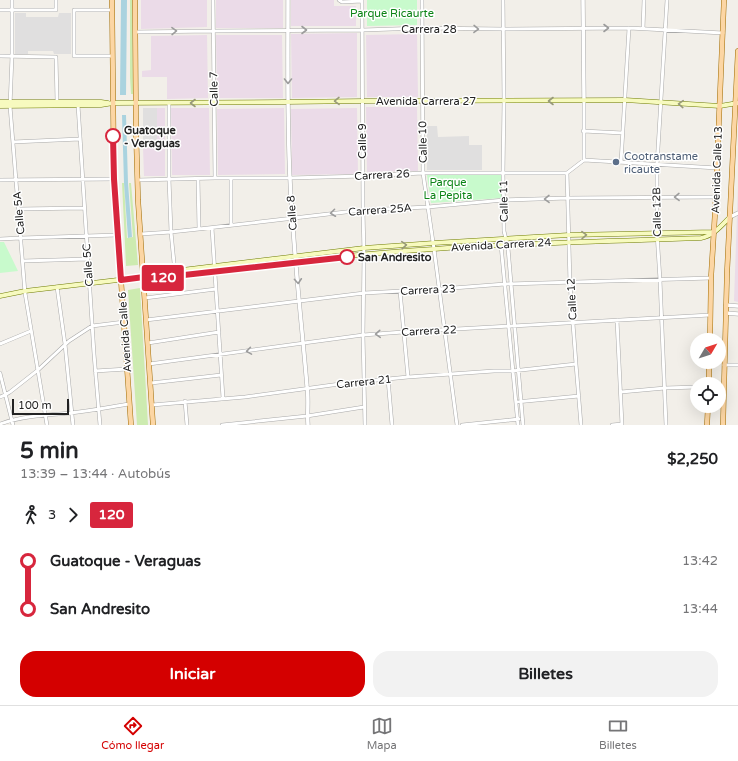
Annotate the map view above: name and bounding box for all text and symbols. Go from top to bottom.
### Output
park label: Parque Ricaurte [350,7,434,20]
street label: Carrera 28 [401,23,457,36]
one-way arrow [603,24,609,32]
one-way arrow [473,25,479,33]
one-way arrow [301,26,307,34]
one-way arrow [171,27,177,36]
street label: Calle 7 [207,71,221,107]
one-way arrow [284,78,292,84]
street label: Avenida Carrera 27 [376,95,476,108]
one-way arrow [334,97,340,105]
one-way arrow [548,97,554,105]
one-way arrow [190,99,196,107]
one-way arrow [678,99,684,108]
street label: Calle 10 [416,121,430,163]
street label: Calle 9 [356,123,369,159]
place label: Guatoque - Veraguas [124,124,181,151]
street label: Avenida Calle 13 [709,126,725,214]
marker: Guatoque - Veraguas [105,128,121,144]
place label: Cootranstame ricaute [624,150,698,176]
marker: Cootranstame ricaute [611,157,621,167]
street label: Carrera 26 [354,167,410,183]
park label: Parque La Pepita [424,176,472,202]
street label: Calle 11 [497,180,511,222]
street label: Calle 12B [650,187,664,237]
street label: Calle 5A [11,191,27,235]
one-way arrow [674,193,680,202]
street label: Calle 8 [284,195,300,231]
one-way arrow [544,195,550,203]
street label: Carrera 25A [348,201,412,219]
one-way arrow [330,208,336,217]
one-way arrow [581,231,587,239]
street label: Avenida Carrera 24 [450,236,552,254]
one-way arrow [401,241,407,250]
street label: Calle 5C [80,243,96,287]
marker: San Andresito [339,249,355,265]
place label: San Andresito [358,251,432,264]
line badge: 120 [140,265,186,291]
text: 120 [150,269,176,286]
street label: Calle 12 [564,277,580,320]
one-way arrow [293,278,302,284]
street label: Carrera 23 [400,282,456,298]
street label: Avenida Calle 6 [116,291,134,373]
street label: Carrera 22 [401,323,457,339]
one-way arrow [375,330,381,339]
north arrow [690,333,726,369]
map controls [690,333,726,413]
one-way arrow [246,346,252,355]
street label: Carrera 21 [336,373,392,391]
button: locate [690,377,726,413]
scale bar [12,397,69,416]
text: 100 m [18,399,52,412]
text: 5 min [20,438,79,464]
text: $2,250 [667,450,718,468]
text: 13:39 – 13:44 · Autobús [20,466,170,482]
icon: walk [20,504,42,526]
icon: forward [62,504,84,526]
text: 120 [98,506,125,523]
text: 3 [48,507,56,523]
text: Guatoque - Veraguas [50,552,201,570]
text: 13:42 [682,553,718,569]
text: San Andresito [50,600,150,618]
text: 13:44 [682,601,718,617]
button: Iniciar [20,651,365,697]
button: Billetes [373,651,718,697]
tab: Cómo llegar [101,715,164,752]
tab: Mapa [367,715,397,752]
tab: Billetes [599,715,637,752]

